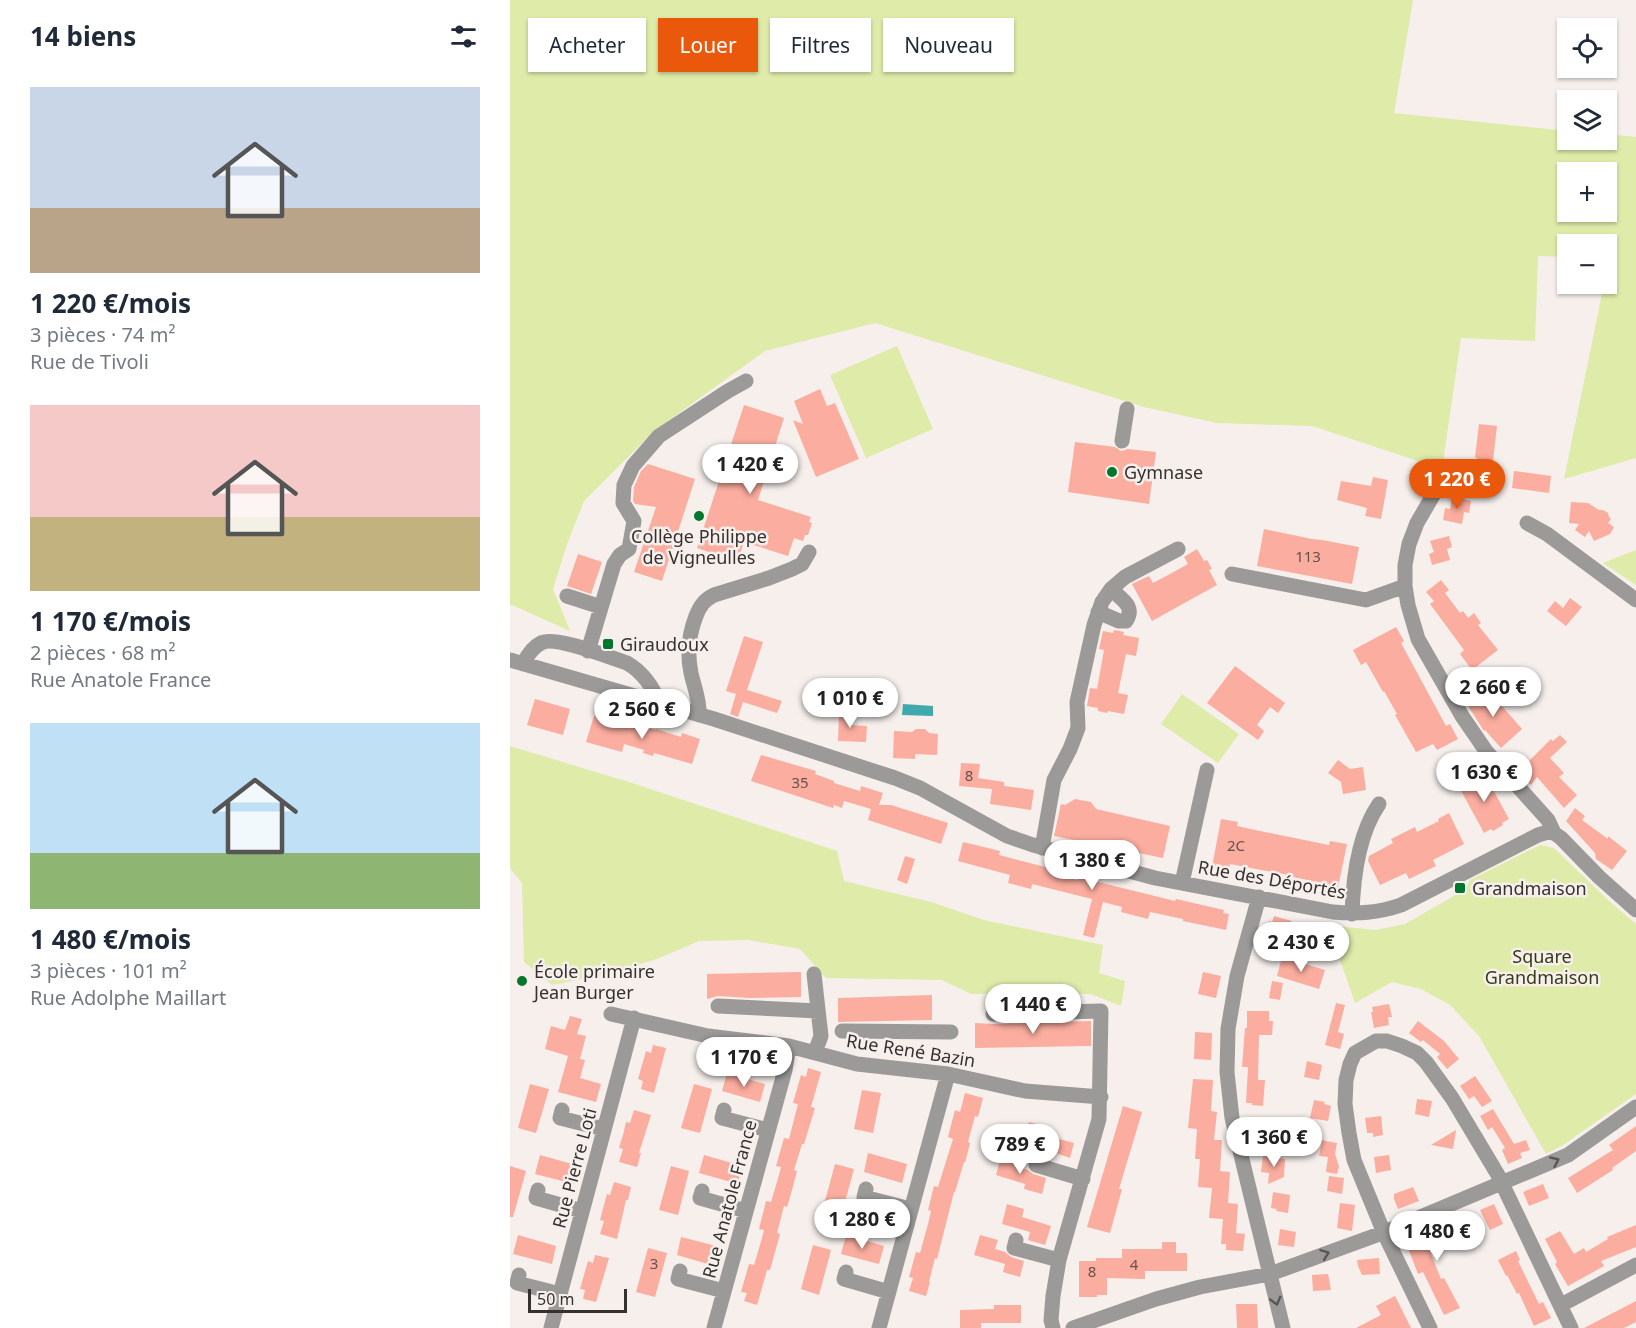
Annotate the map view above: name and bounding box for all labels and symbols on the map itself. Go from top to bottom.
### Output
pin: 1 420 € [695,444,805,495]
pin: 1 220 € [1402,459,1512,510]
place label: Gymnase [1124,460,1203,484]
marker: Gymnase [1105,465,1119,479]
marker: Collège Philippe de Vigneulles [692,509,706,523]
place label: Collège Philippe de Vigneulles [631,524,767,569]
house number: 113 [1295,546,1321,566]
place label: Giraudoux [620,632,709,656]
marker: Giraudoux [601,637,615,651]
pin: 2 660 € [1438,667,1548,718]
pin: 1 010 € [795,678,905,729]
pin: 2 560 € [587,689,697,740]
pin: 1 630 € [1429,752,1539,803]
house number: 8 [965,765,973,785]
house number: 35 [791,772,809,792]
house number: 2C [1227,835,1246,855]
pin: 1 380 € [1037,840,1147,891]
street label: Rue des Déportés [1196,854,1348,904]
place label: Grandmaison [1472,876,1587,900]
marker: Grandmaison [1453,881,1467,895]
pin: 2 430 € [1246,922,1356,973]
park label: Square Grandmaison [1485,944,1599,989]
place label: École primaire Jean Burger [532,959,655,1004]
marker: École primaire Jean Burger [515,974,529,988]
pin: 1 440 € [978,984,1088,1035]
street label: Rue René Bazin [845,1028,977,1072]
pin: 1 170 € [689,1037,799,1088]
street label: Rue Pierre Loti [546,1105,602,1231]
street label: Rue Anatole France [696,1117,762,1281]
pin: 1 360 € [1219,1117,1329,1168]
pin: 789 € [978,1124,1062,1175]
one-way arrow [1549,1156,1560,1168]
pin: 1 280 € [807,1199,917,1250]
pin: 1 480 € [1382,1211,1492,1262]
one-way arrow [1319,1249,1330,1262]
house number: 3 [650,1253,658,1273]
house number: 4 [1130,1254,1139,1274]
house number: 8 [1088,1261,1096,1281]
scale bar [528,1286,627,1314]
one-way arrow [1269,1296,1282,1306]

